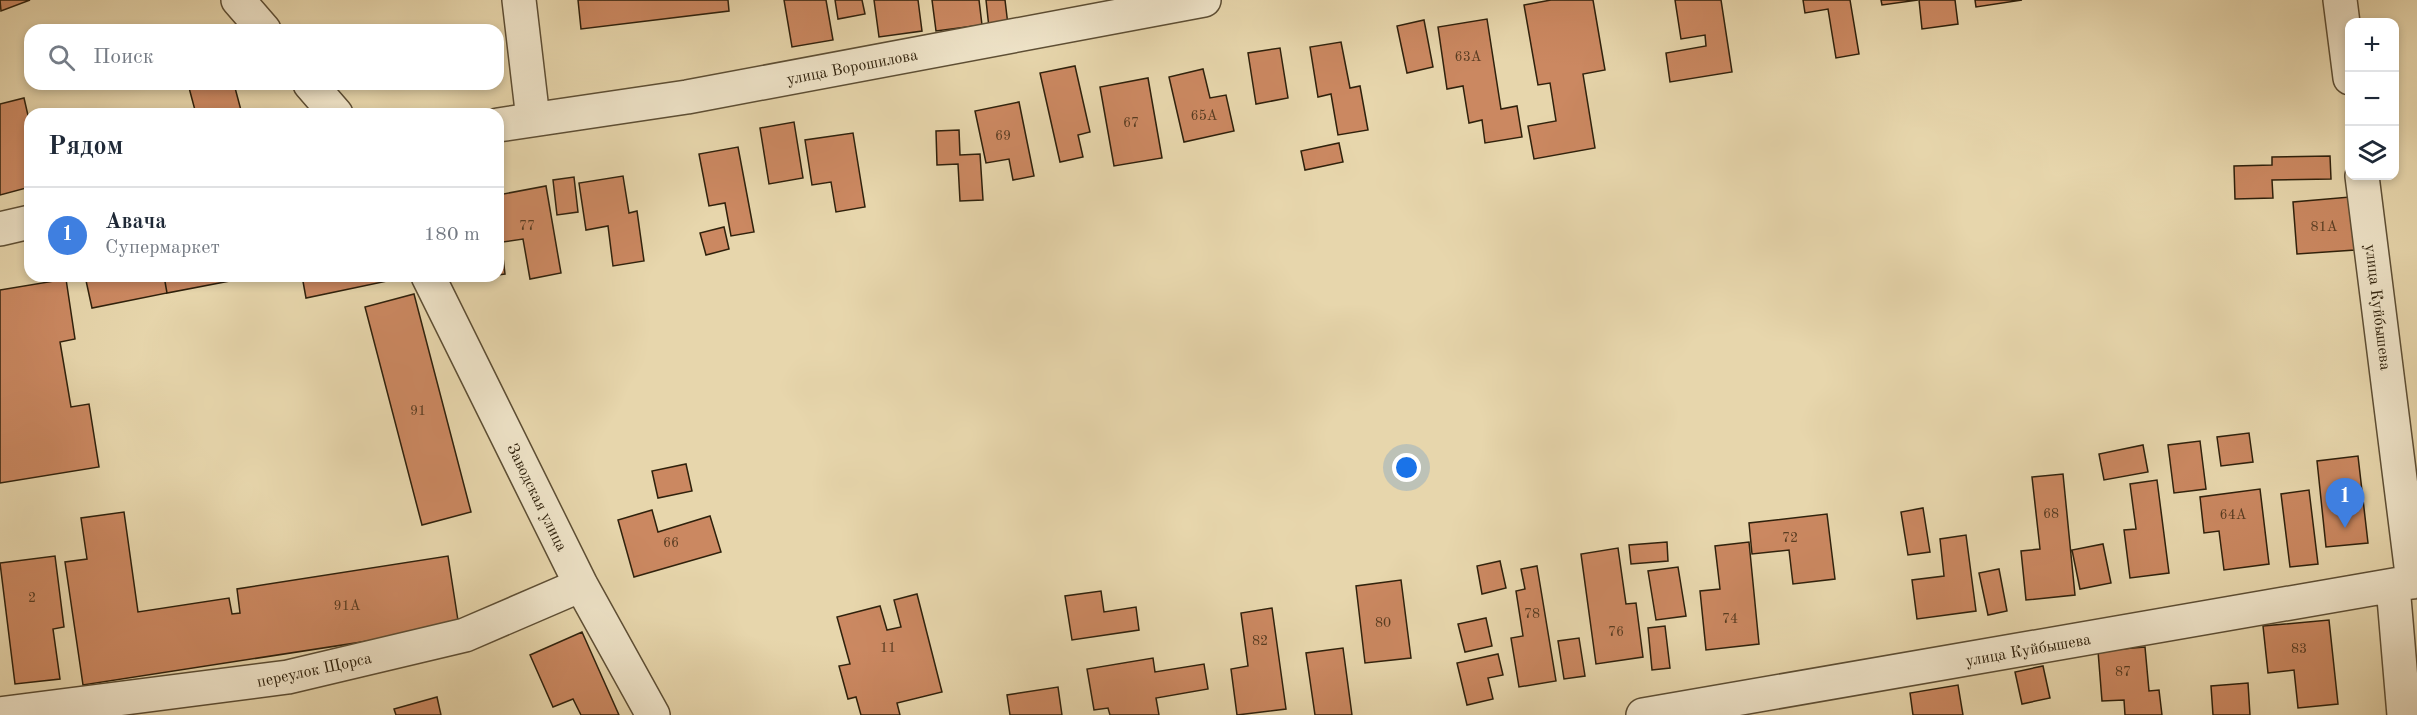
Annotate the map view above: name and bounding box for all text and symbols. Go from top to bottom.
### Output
map controls [2345,18,2399,180]
button: + [2345,18,2399,72]
search box [24,24,504,90]
icon: search [45,41,78,74]
text: Поиск [93,46,154,68]
street label: улица Ворошилова [786,47,919,89]
house number: 63А [1455,50,1482,64]
button: − [2345,72,2399,126]
house number: 65А [1191,109,1218,123]
house number: 67 [1123,116,1139,130]
button: layers [2345,126,2399,180]
house number: 69 [995,129,1011,143]
text: Рядом [48,134,123,160]
text: Авача [105,211,166,233]
house number: 77 [519,219,535,233]
house number: 81А [2311,220,2338,234]
text: 1 [62,225,73,245]
text: 180 m [424,225,480,245]
text: Супермаркет [105,238,220,258]
street label: улица Куйбышева [2361,243,2393,371]
house number: 91 [410,404,426,418]
street label: Заводская улица [503,442,569,554]
your location [1392,453,1421,482]
pin: 1 [2326,478,2364,528]
house number: 68 [2043,507,2059,521]
house number: 64А [2220,508,2247,522]
house number: 72 [1782,531,1798,545]
house number: 66 [663,536,679,550]
house number: 2 [28,591,36,605]
house number: 91А [334,599,361,613]
house number: 78 [1524,607,1540,621]
house number: 74 [1722,612,1738,626]
house number: 80 [1375,616,1391,630]
house number: 76 [1608,625,1624,639]
street label: улица Куйбышева [1964,632,2092,670]
house number: 82 [1252,634,1268,648]
house number: 11 [880,641,896,655]
house number: 83 [2291,642,2307,656]
street label: переулок Щорса [256,651,373,691]
house number: 87 [2115,665,2131,679]

